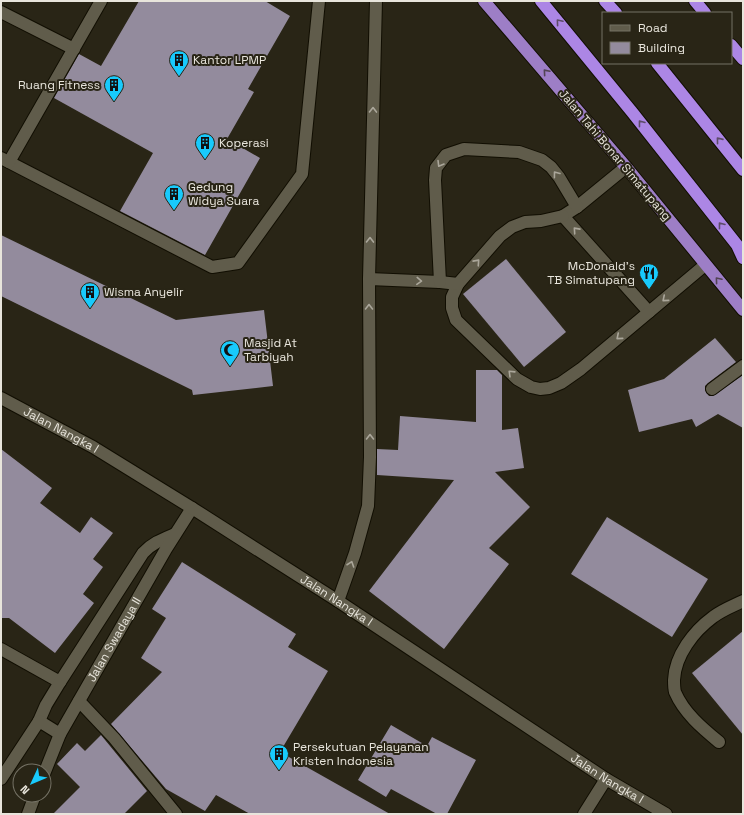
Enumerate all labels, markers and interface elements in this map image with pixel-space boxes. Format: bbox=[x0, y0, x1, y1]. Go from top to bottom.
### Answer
legend bbox=[602, 12, 732, 64]
one-way arrow bbox=[556, 20, 563, 27]
text: Road bbox=[638, 20, 667, 36]
text: Building bbox=[638, 40, 685, 56]
building icon: Kantor LPMP bbox=[168, 49, 190, 77]
place label: Kantor LPMP bbox=[193, 52, 266, 68]
one-way arrow bbox=[543, 70, 550, 77]
building icon: Ruang Fitness bbox=[103, 74, 125, 102]
place label: Ruang Fitness bbox=[18, 77, 100, 93]
street label: Jalan Tahi Bonar Simatupang bbox=[555, 86, 675, 224]
one-way arrow bbox=[369, 107, 377, 113]
one-way arrow bbox=[638, 121, 645, 128]
building icon: Koperasi bbox=[194, 132, 216, 160]
place label: Koperasi bbox=[219, 135, 269, 151]
one-way arrow bbox=[716, 137, 723, 144]
one-way arrow bbox=[437, 160, 444, 167]
one-way arrow bbox=[554, 171, 561, 178]
place label: Gedung Widya Suara bbox=[188, 179, 259, 209]
building icon: Gedung Widya Suara bbox=[163, 183, 185, 211]
one-way arrow bbox=[719, 223, 726, 230]
one-way arrow bbox=[574, 227, 581, 235]
one-way arrow bbox=[366, 237, 374, 243]
place label: McDonald's TB Simatupang bbox=[547, 258, 635, 288]
one-way arrow bbox=[473, 259, 480, 267]
restaurant icon: McDonald's TB Simatupang bbox=[638, 262, 660, 290]
one-way arrow bbox=[416, 277, 422, 286]
one-way arrow bbox=[715, 278, 722, 285]
building icon: Wisma Anyelir bbox=[79, 281, 101, 309]
place label: Wisma Anyelir bbox=[104, 284, 184, 300]
one-way arrow bbox=[662, 295, 669, 302]
one-way arrow bbox=[365, 304, 373, 310]
one-way arrow bbox=[617, 333, 624, 340]
place label: Masjid At Tarbiyah bbox=[244, 335, 297, 365]
mosque icon: Masjid At Tarbiyah bbox=[219, 339, 241, 367]
one-way arrow bbox=[508, 370, 516, 378]
street label: Jalan Nangka I bbox=[21, 403, 102, 457]
one-way arrow bbox=[366, 434, 374, 440]
one-way arrow bbox=[346, 561, 354, 568]
street label: Jalan Nangka I bbox=[297, 571, 376, 630]
street label: Jalan Swadaya II bbox=[83, 594, 145, 685]
place label: Persekutuan Pelayanan Kristen Indonesia bbox=[293, 739, 429, 769]
building icon: Persekutuan Pelayanan Kristen Indonesia bbox=[268, 743, 290, 771]
street label: Jalan Nangka I bbox=[567, 750, 647, 807]
north arrow bbox=[12, 763, 52, 803]
text: N bbox=[17, 782, 32, 797]

